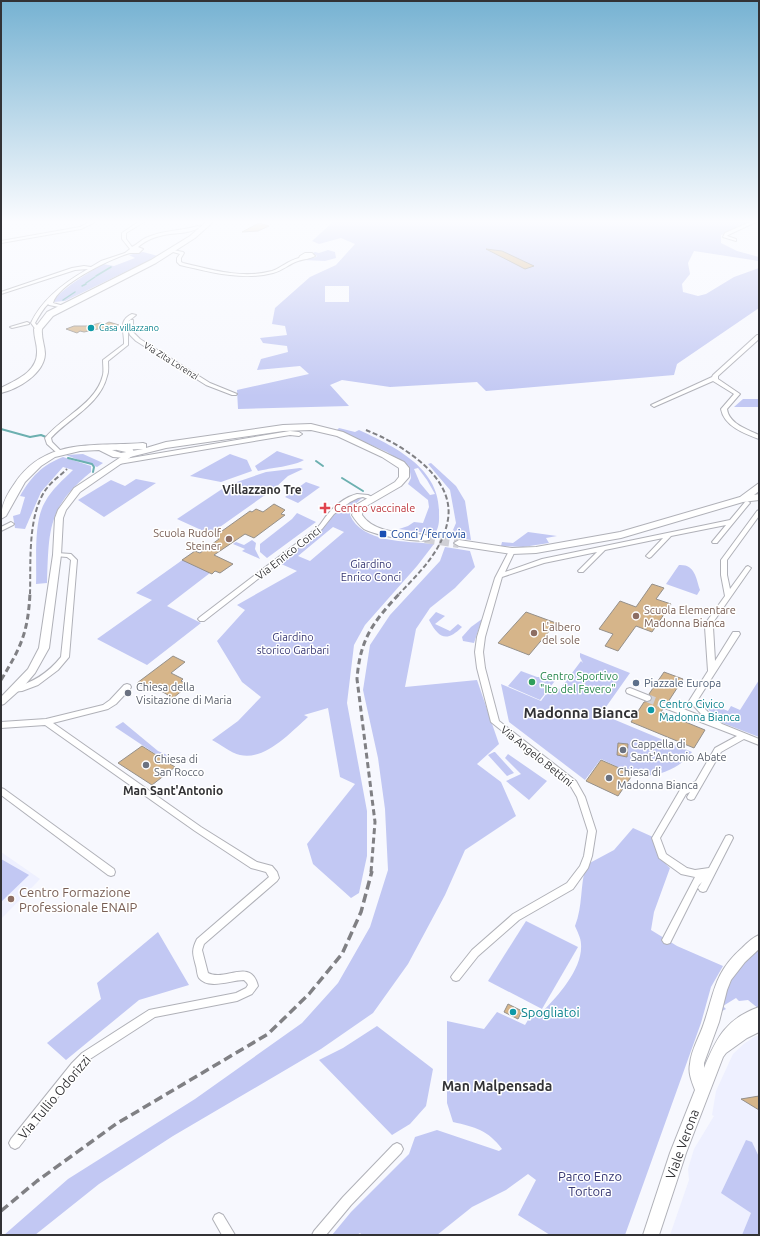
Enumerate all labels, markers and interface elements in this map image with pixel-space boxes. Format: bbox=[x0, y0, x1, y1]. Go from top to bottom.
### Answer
marker: Casa villazzano bbox=[86, 323, 96, 333]
place label: Casa villazzano bbox=[99, 323, 159, 333]
street label: Via Zita Lorenzi bbox=[142, 340, 200, 382]
district label: Villazzano Tre bbox=[222, 483, 302, 496]
marker: Centro vaccinale bbox=[319, 502, 331, 514]
place label: Centro vaccinale bbox=[334, 502, 415, 514]
street label: Via Enrico Conci bbox=[253, 524, 323, 582]
place label: Scuola Rudolf Steiner bbox=[153, 527, 222, 552]
place label: Conci / ferrovia bbox=[391, 528, 466, 540]
marker: Conci / ferrovia bbox=[378, 529, 388, 539]
marker: Scuola Rudolf Steiner bbox=[224, 534, 234, 544]
park label: Giardino Enrico Conci bbox=[341, 558, 401, 583]
place label: Scuola Elementare Madonna Bianca bbox=[644, 604, 736, 629]
marker: Scuola Elementare Madonna Bianca bbox=[631, 611, 641, 621]
place label: L'albero del sole bbox=[542, 621, 581, 646]
marker: L'albero del sole bbox=[529, 628, 539, 638]
park label: Giardino storico Garbari bbox=[257, 631, 329, 656]
place label: Centro Sportivo "Ito del Favero" bbox=[540, 670, 618, 695]
marker: Centro Sportivo "Ito del Favero" bbox=[527, 677, 537, 687]
place label: Piazzale Europa bbox=[644, 677, 721, 689]
marker: Piazzale Europa bbox=[631, 678, 641, 688]
place label: Chiesa della Visitazione di Maria bbox=[136, 681, 232, 706]
marker: Chiesa della Visitazione di Maria bbox=[123, 688, 133, 698]
place label: Centro Civico Madonna Bianca bbox=[659, 698, 740, 723]
district label: Madonna Bianca bbox=[523, 704, 639, 721]
marker: Centro Civico Madonna Bianca bbox=[646, 705, 656, 715]
street label: Via Angelo Bettini bbox=[499, 723, 575, 789]
place label: Cappella di Sant'Antonio Abate bbox=[631, 738, 727, 763]
marker: Cappella di Sant'Antonio Abate bbox=[618, 745, 628, 755]
place label: Chiesa di San Rocco bbox=[154, 753, 204, 778]
marker: Chiesa di San Rocco bbox=[141, 760, 151, 770]
place label: Chiesa di Madonna Bianca bbox=[617, 766, 698, 791]
marker: Chiesa di Madonna Bianca bbox=[604, 773, 614, 783]
district label: Man Sant'Antonio bbox=[123, 784, 223, 797]
place label: Centro Formazione Professionale ENAIP bbox=[19, 885, 137, 914]
marker: Centro Formazione Professionale ENAIP bbox=[6, 894, 16, 904]
place label: Spogliatoi bbox=[521, 1005, 580, 1019]
marker: Spogliatoi bbox=[508, 1007, 518, 1017]
street label: Via Tullio Odorizzi bbox=[15, 1052, 93, 1142]
district label: Man Malpensada bbox=[442, 1078, 552, 1094]
street label: Viale Verona bbox=[663, 1107, 701, 1181]
park label: Parco Enzo Tortora bbox=[558, 1169, 622, 1198]

